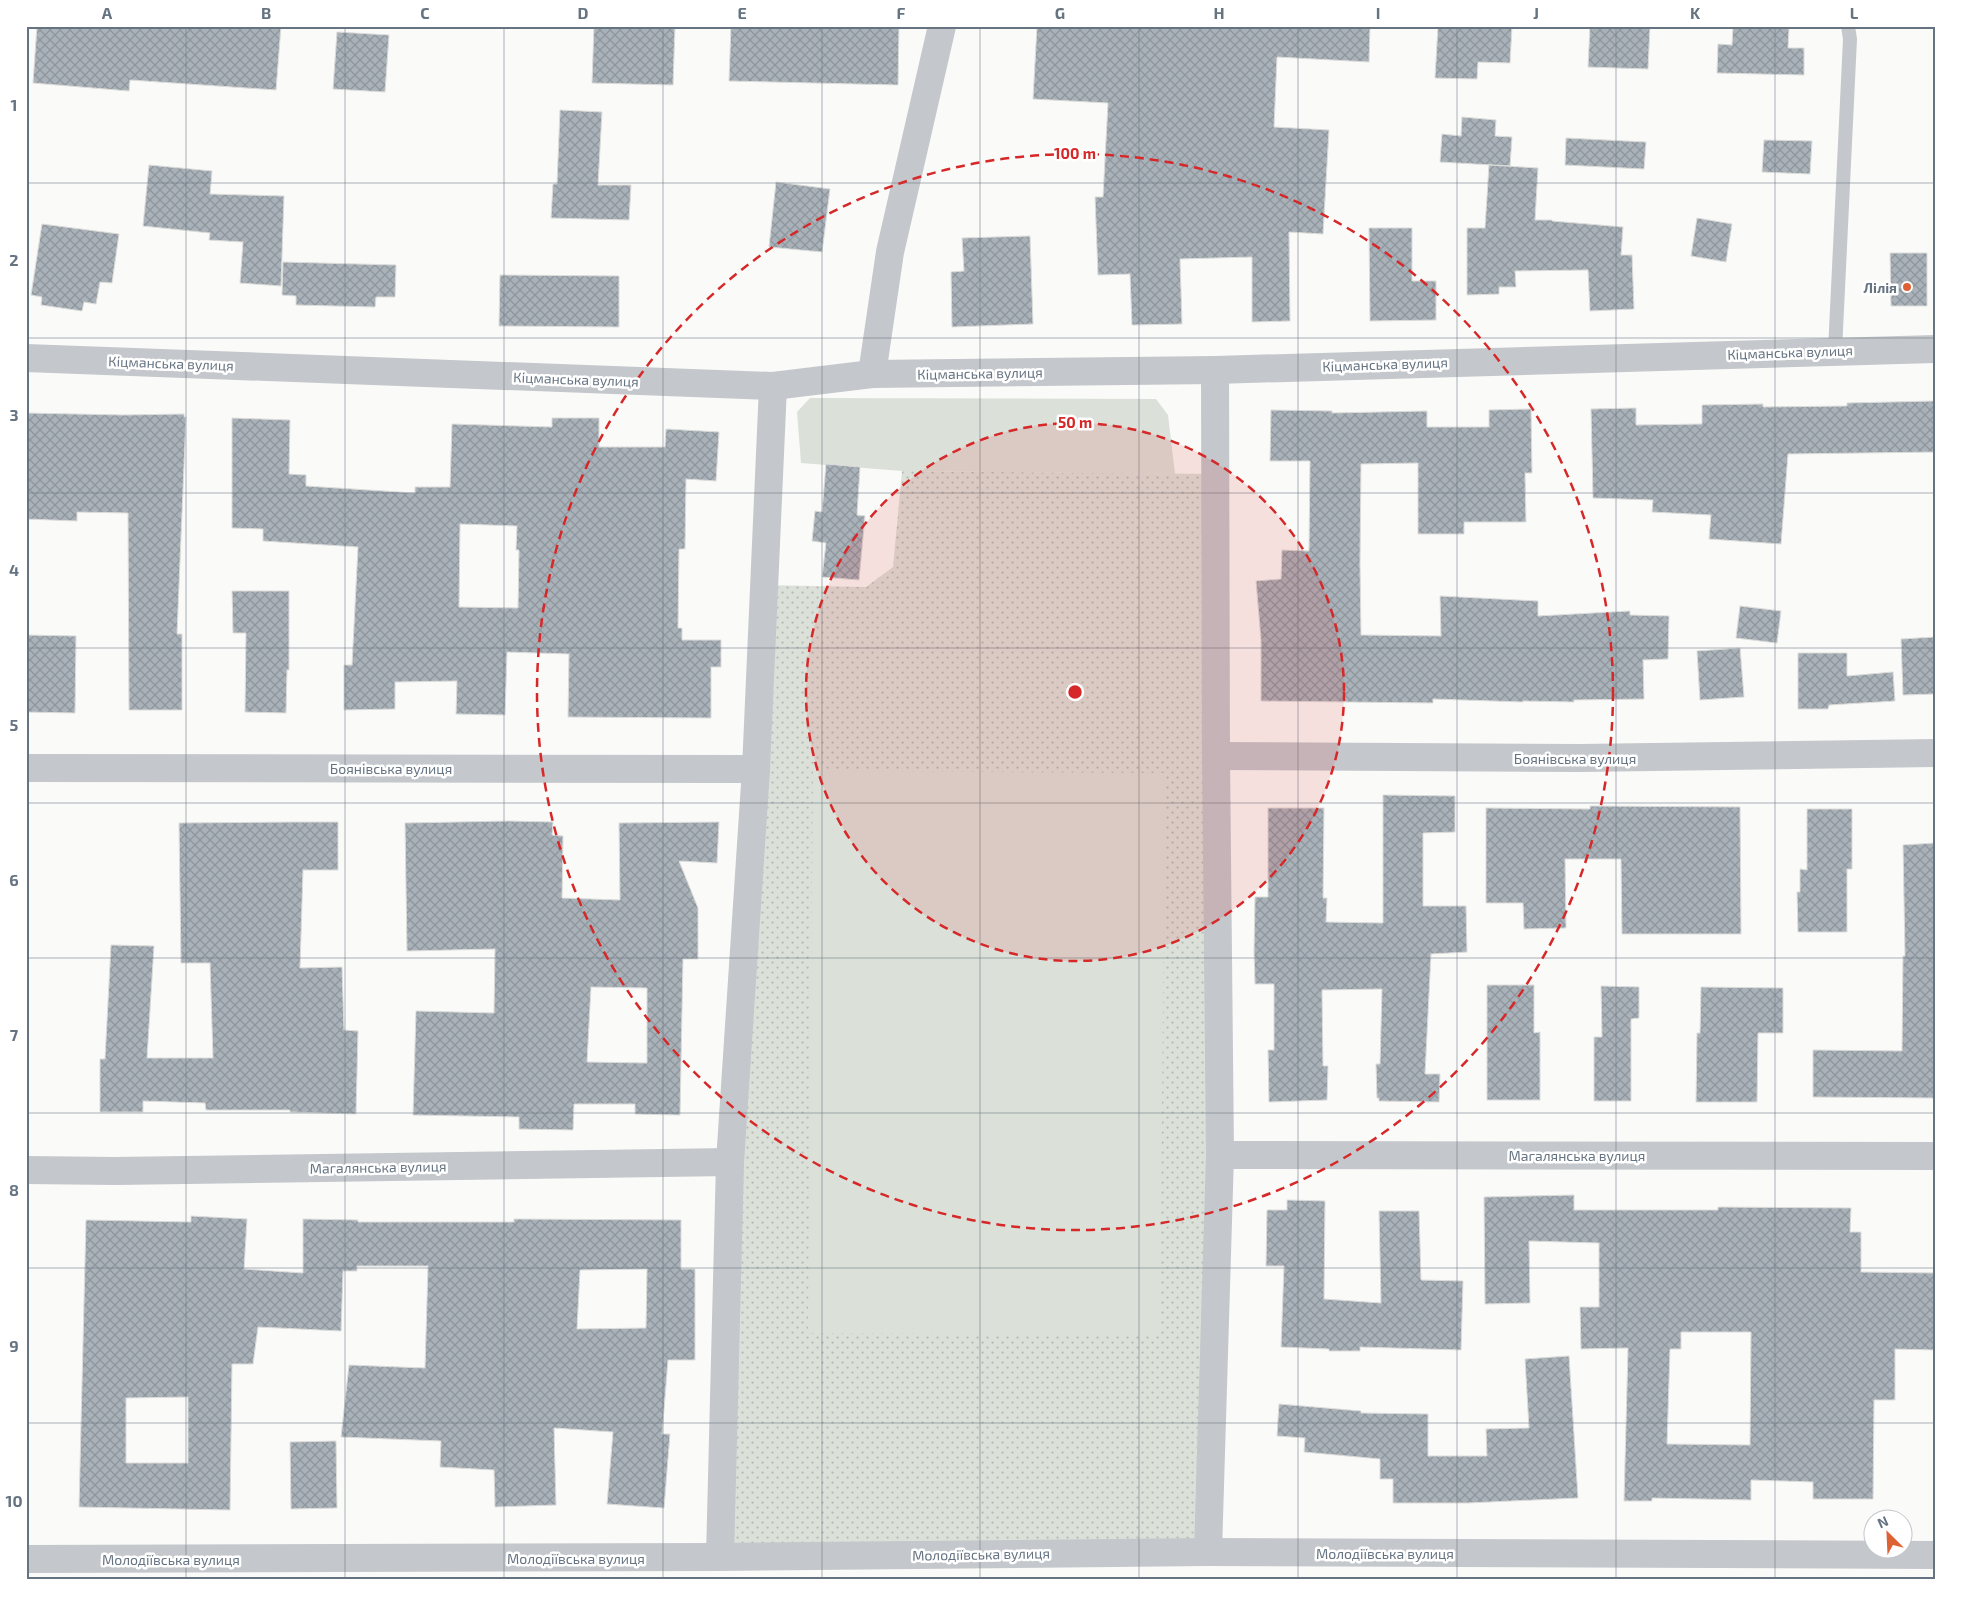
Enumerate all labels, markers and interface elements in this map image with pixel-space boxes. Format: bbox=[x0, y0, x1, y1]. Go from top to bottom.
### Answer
text: A bbox=[102, 3, 113, 22]
text: B bbox=[261, 3, 271, 22]
text: C bbox=[420, 3, 430, 22]
text: D bbox=[578, 3, 589, 22]
text: E bbox=[737, 3, 747, 22]
text: F bbox=[897, 3, 906, 22]
text: G bbox=[1055, 3, 1065, 22]
text: H bbox=[1213, 3, 1225, 22]
text: I bbox=[1376, 3, 1380, 22]
text: J bbox=[1533, 3, 1539, 22]
text: K bbox=[1690, 3, 1701, 22]
text: L bbox=[1850, 3, 1859, 22]
text: 1 bbox=[11, 95, 17, 114]
text: 100 m bbox=[1054, 144, 1096, 162]
text: 2 bbox=[9, 250, 19, 269]
place label: Лілія bbox=[1863, 279, 1897, 296]
marker: Лілія bbox=[1901, 281, 1913, 293]
street label: Кіцманська вулиця bbox=[1727, 341, 1853, 363]
street label: Кіцманська вулиця bbox=[108, 352, 234, 374]
street label: Кіцманська вулиця bbox=[1322, 353, 1448, 375]
street label: Кіцманська вулиця bbox=[917, 363, 1043, 383]
street label: Кіцманська вулиця bbox=[513, 368, 639, 390]
text: 3 bbox=[9, 405, 19, 424]
text: 50 m bbox=[1058, 413, 1092, 431]
text: 4 bbox=[9, 560, 19, 579]
centre of rings bbox=[1066, 683, 1084, 701]
text: 5 bbox=[10, 715, 19, 734]
street label: Боянівська вулиця bbox=[1514, 750, 1636, 767]
street label: Боянівська вулиця bbox=[330, 760, 452, 777]
text: 6 bbox=[9, 870, 19, 889]
text: 7 bbox=[10, 1025, 19, 1044]
street label: Магалянська вулиця bbox=[1509, 1147, 1645, 1164]
street label: Магалянська вулиця bbox=[309, 1157, 447, 1177]
text: 8 bbox=[9, 1180, 19, 1199]
text: 9 bbox=[9, 1336, 19, 1355]
text: 10 bbox=[5, 1491, 23, 1510]
north arrow bbox=[1864, 1508, 1914, 1558]
text: N bbox=[1874, 1512, 1891, 1531]
street label: Молодіївська вулиця bbox=[912, 1544, 1050, 1564]
street label: Молодіївська вулиця bbox=[1316, 1545, 1454, 1562]
street label: Молодіївська вулиця bbox=[507, 1550, 645, 1567]
street label: Молодіївська вулиця bbox=[102, 1551, 240, 1568]

